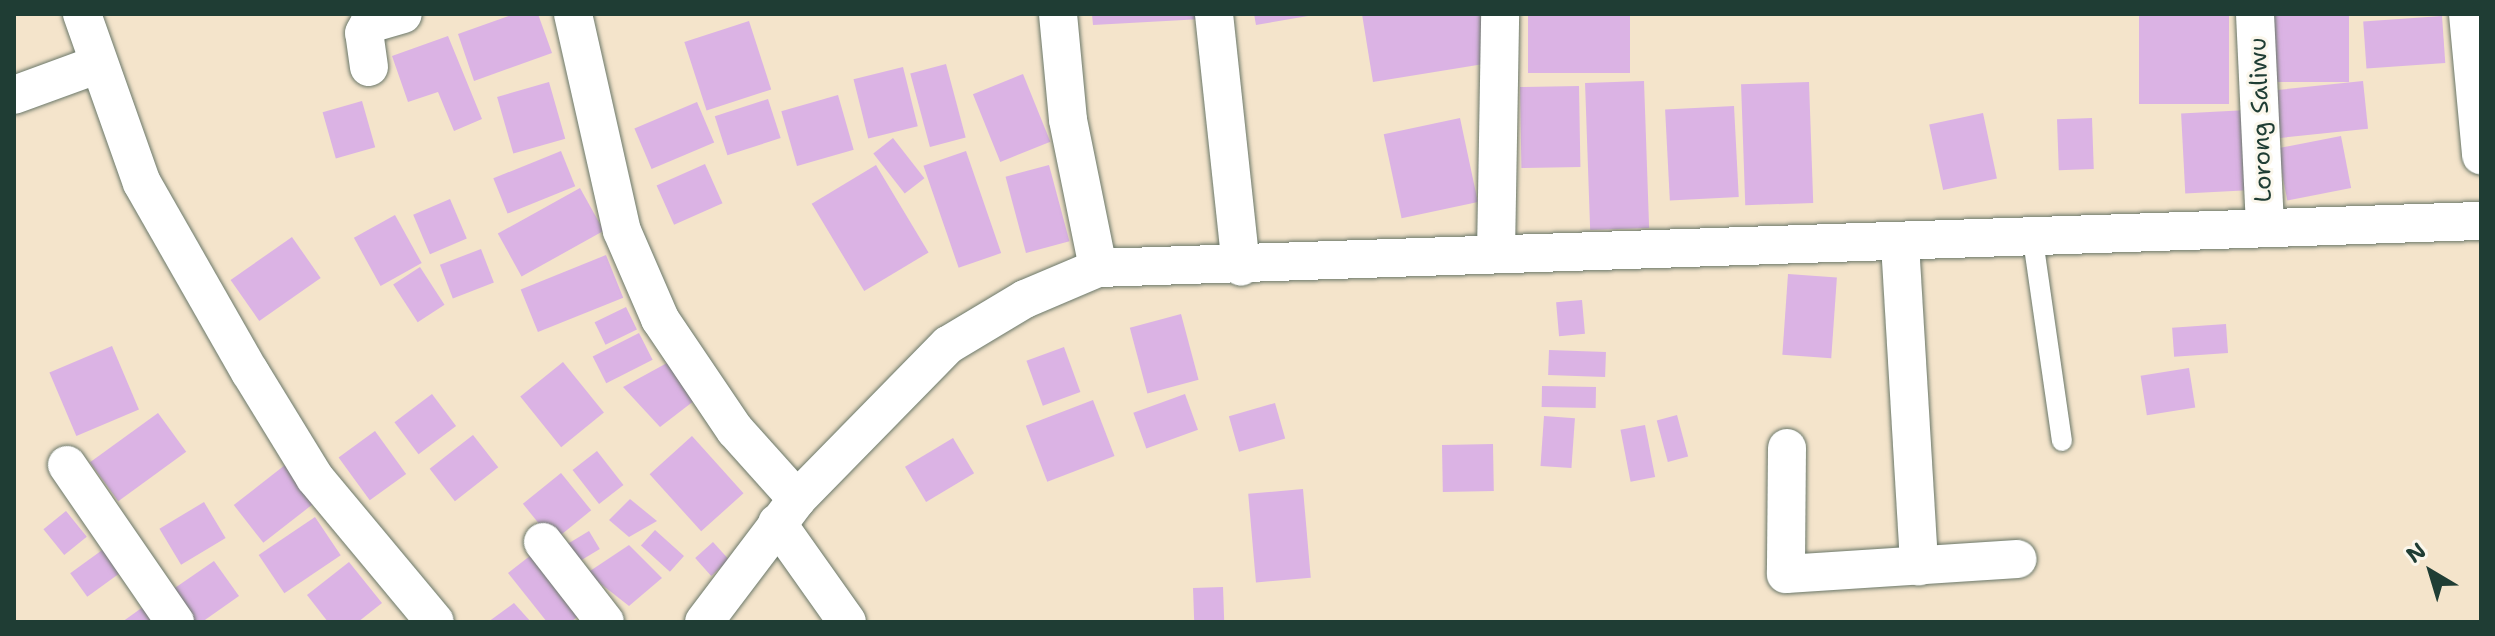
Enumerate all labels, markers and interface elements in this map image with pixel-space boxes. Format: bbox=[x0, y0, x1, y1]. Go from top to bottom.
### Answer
street label: Lorong Saliwu bbox=[2244, 37, 2278, 203]
north arrow bbox=[2391, 532, 2471, 612]
text: N bbox=[2400, 536, 2432, 569]

